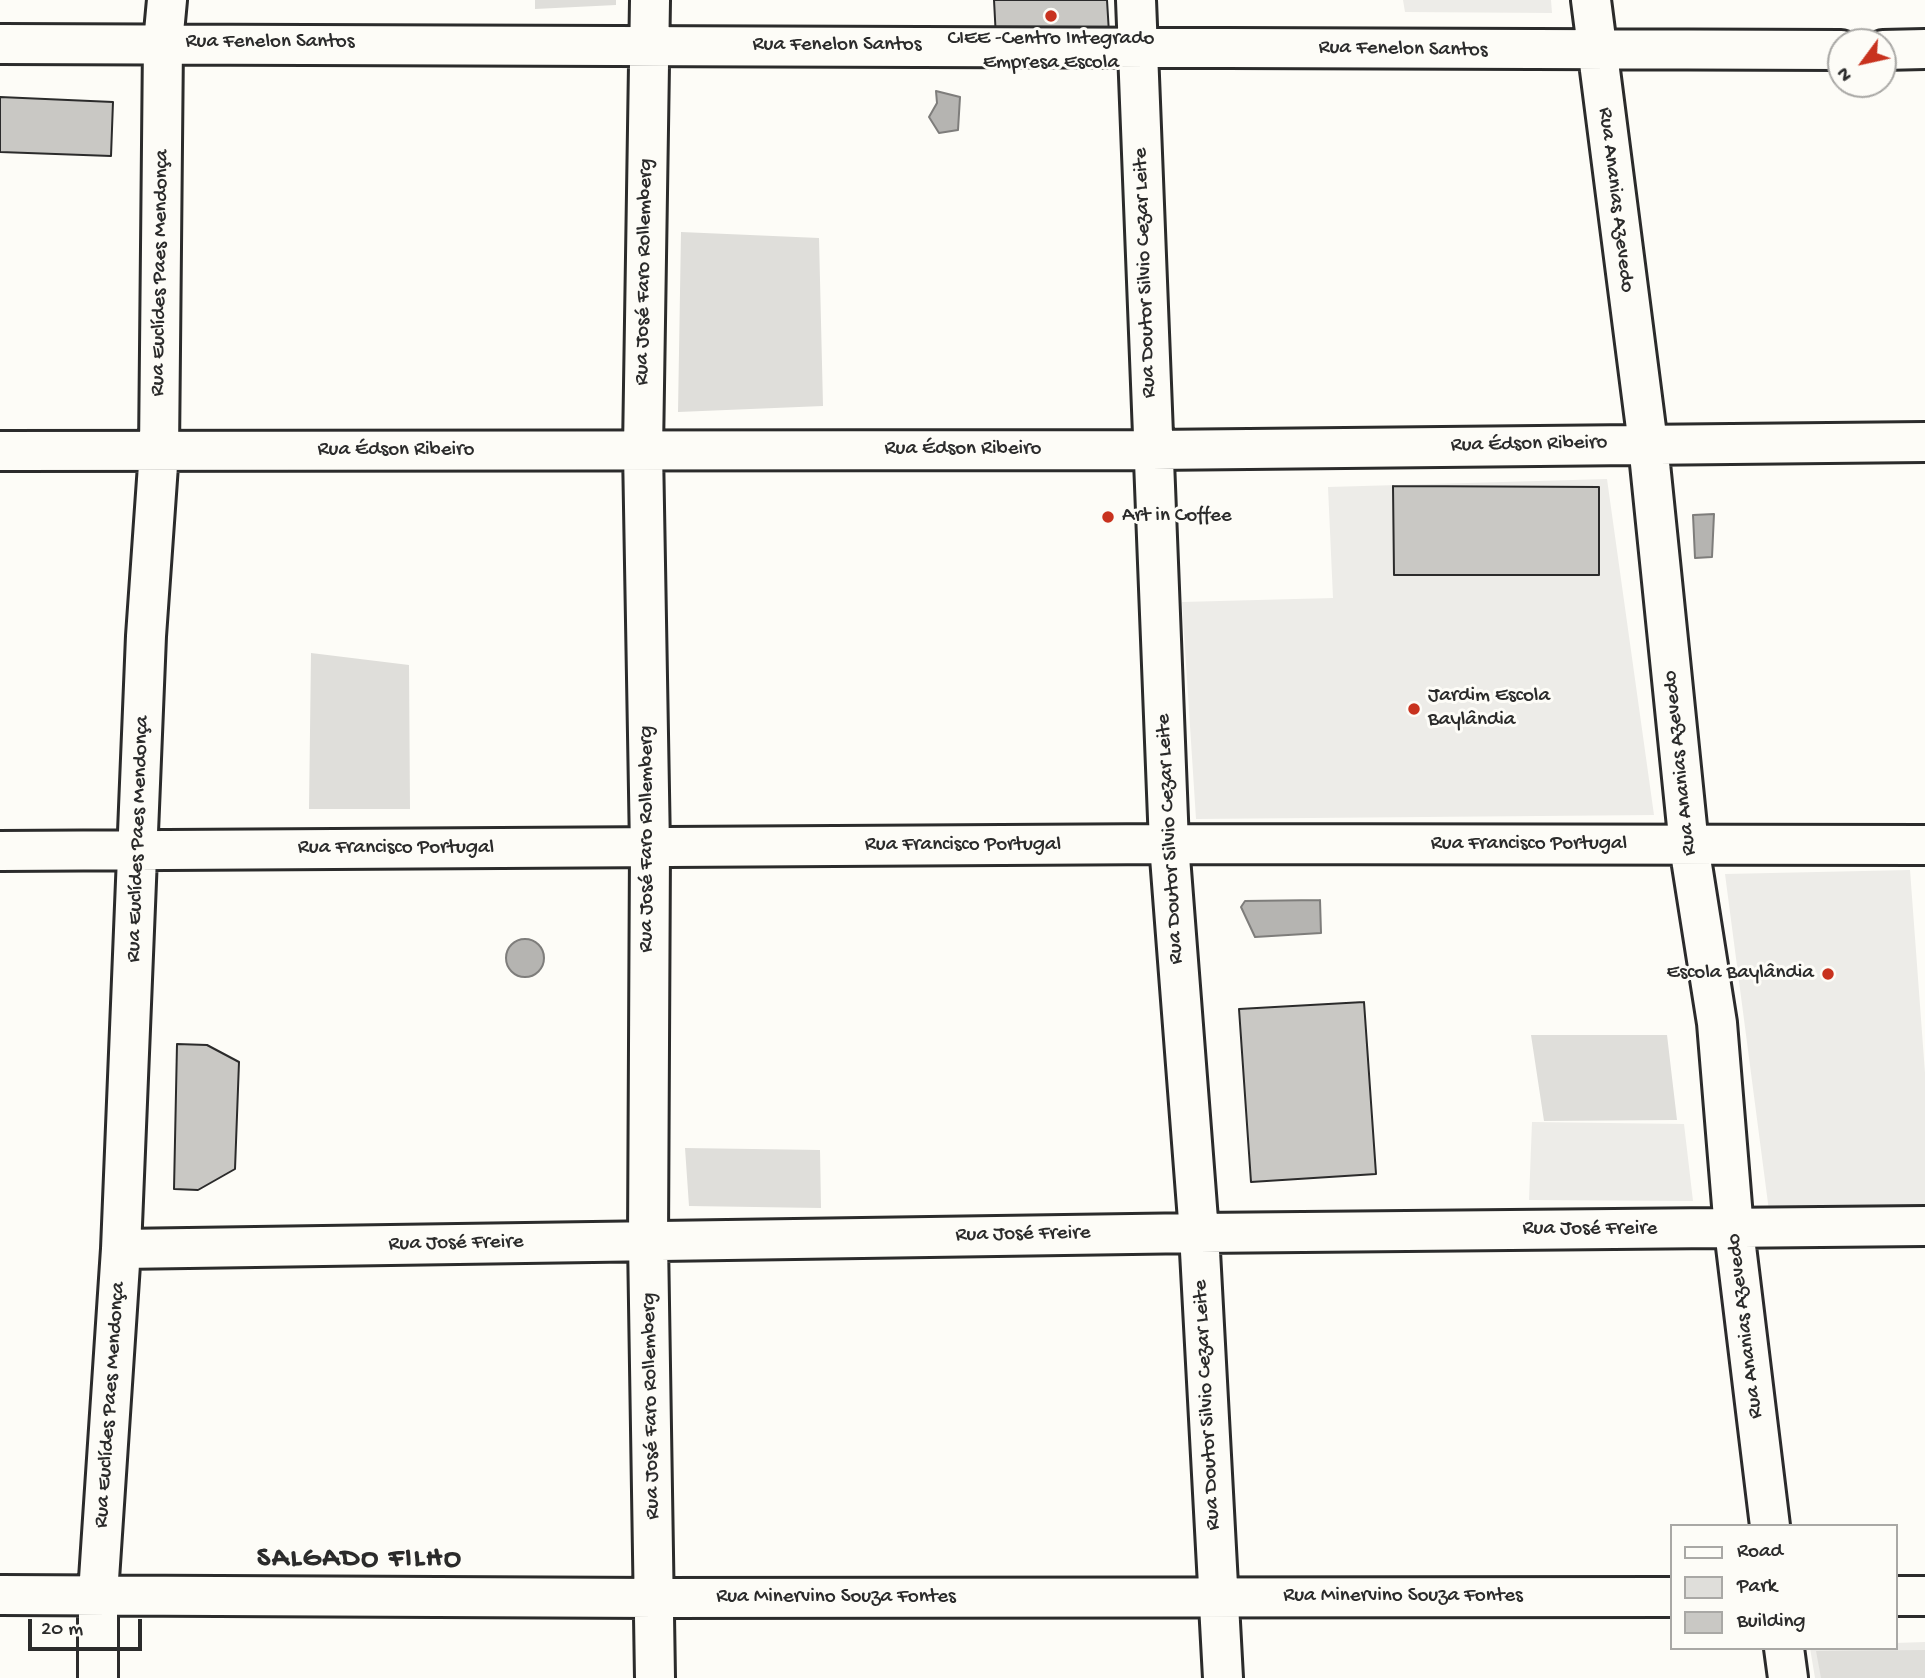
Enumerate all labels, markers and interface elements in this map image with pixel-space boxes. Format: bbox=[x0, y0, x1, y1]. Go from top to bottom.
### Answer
marker: CIEE -Centro Integrado Empresa Escola bbox=[1043, 8, 1059, 24]
place label: CIEE -Centro Integrado Empresa Escola bbox=[948, 27, 1154, 77]
north arrow bbox=[1827, 28, 1897, 98]
street label: Rua Fenelon Santos bbox=[186, 30, 354, 56]
street label: Rua Fenelon Santos bbox=[753, 33, 921, 59]
street label: Rua Fenelon Santos bbox=[1318, 36, 1488, 64]
text: N bbox=[1833, 62, 1859, 85]
street label: Rua Ananias Azevedo bbox=[1591, 106, 1639, 294]
street label: Rua Doutor Silvio Cezar Leite bbox=[1129, 147, 1163, 399]
street label: Rua Euclídes Paes Mendonça bbox=[146, 149, 176, 397]
street label: Rua José Faro Rollemberg bbox=[630, 158, 660, 386]
street label: Rua Édson Ribeiro bbox=[1450, 431, 1608, 459]
street label: Rua Édson Ribeiro bbox=[885, 437, 1041, 463]
street label: Rua Édson Ribeiro bbox=[318, 438, 474, 464]
place label: Art in Coffee bbox=[1122, 504, 1232, 530]
marker: Art in Coffee bbox=[1100, 509, 1116, 525]
street label: Rua Ananias Azevedo bbox=[1659, 669, 1703, 857]
place label: Jardim Escola Baylândia bbox=[1428, 684, 1550, 734]
marker: Jardim Escola Baylândia bbox=[1406, 701, 1422, 717]
street label: Rua Doutor Silvio Cezar Leite bbox=[1152, 713, 1190, 965]
street label: Rua Euclídes Paes Mendonça bbox=[122, 715, 156, 963]
street label: Rua José Faro Rollemberg bbox=[635, 726, 661, 952]
street label: Rua Francisco Portugal bbox=[1431, 832, 1627, 858]
street label: Rua Francisco Portugal bbox=[865, 833, 1061, 859]
street label: Rua Francisco Portugal bbox=[298, 836, 494, 862]
place label: Escola Baylândia bbox=[1666, 961, 1814, 987]
marker: Escola Baylândia bbox=[1820, 966, 1836, 982]
street label: Rua José Freire bbox=[1523, 1217, 1657, 1243]
street label: Rua José Freire bbox=[955, 1221, 1091, 1249]
street label: Rua José Freire bbox=[388, 1230, 524, 1258]
street label: Rua Ananias Azevedo bbox=[1722, 1232, 1770, 1420]
street label: Rua Doutor Silvio Cezar Leite bbox=[1189, 1279, 1227, 1531]
street label: Rua Euclídes Paes Mendonça bbox=[90, 1281, 132, 1529]
street label: Rua José Faro Rollemberg bbox=[637, 1292, 667, 1520]
legend bbox=[1670, 1524, 1897, 1650]
text: Road bbox=[1737, 1540, 1783, 1565]
district label: SALGADO FILHO bbox=[259, 1544, 461, 1578]
text: Park bbox=[1737, 1575, 1777, 1600]
street label: Rua Minervino Souza Fontes bbox=[1283, 1584, 1523, 1610]
street label: Rua Minervino Souza Fontes bbox=[716, 1585, 956, 1611]
scale bar bbox=[32, 1604, 145, 1648]
text: Building bbox=[1737, 1610, 1806, 1635]
text: 20 m bbox=[41, 1618, 83, 1643]

